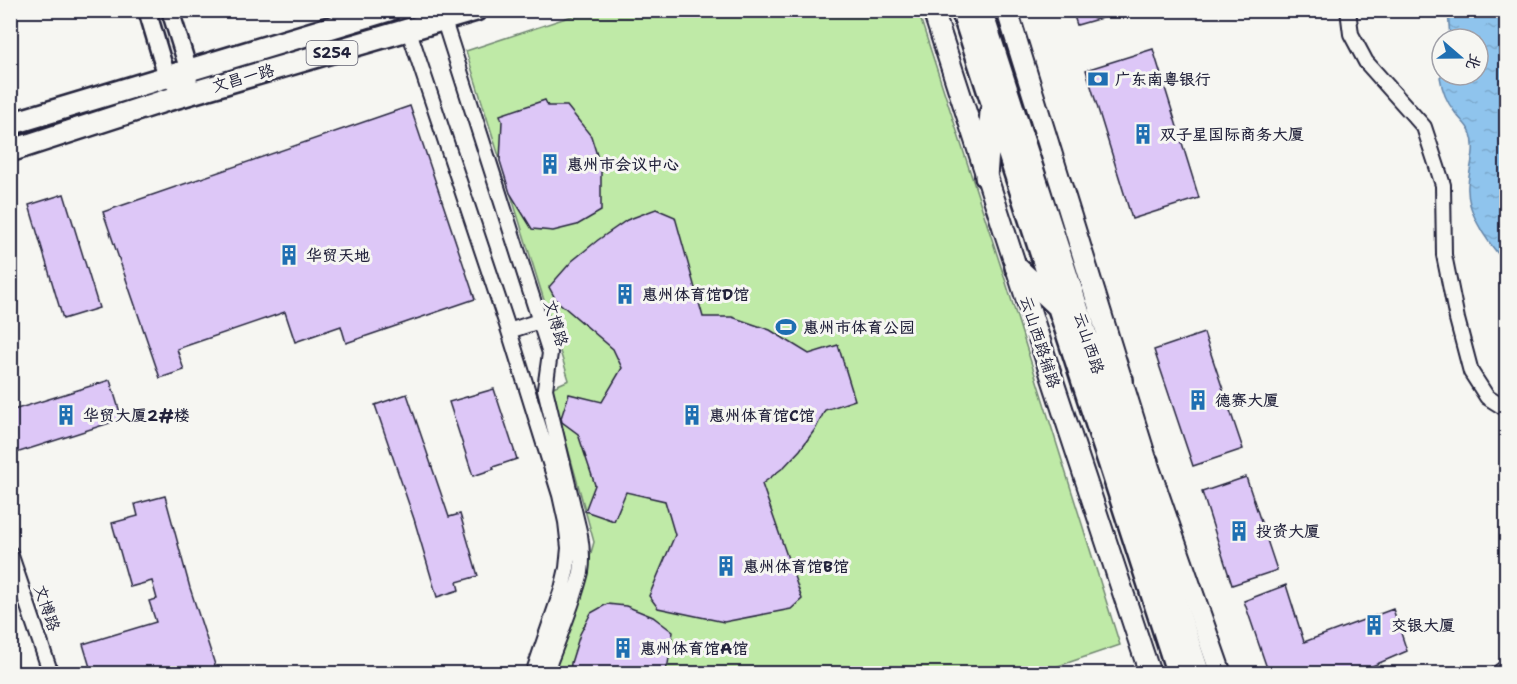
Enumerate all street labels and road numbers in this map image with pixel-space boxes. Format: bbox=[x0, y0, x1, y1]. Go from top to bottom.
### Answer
road number: S254 bbox=[306, 41, 358, 65]
street label: 文昌一路 bbox=[209, 59, 277, 97]
street label: 云山西路辅路 bbox=[1015, 293, 1065, 391]
street label: 文博路 bbox=[539, 297, 573, 349]
street label: 云山西路 bbox=[1069, 309, 1109, 377]
street label: 文博路 bbox=[29, 582, 65, 634]

